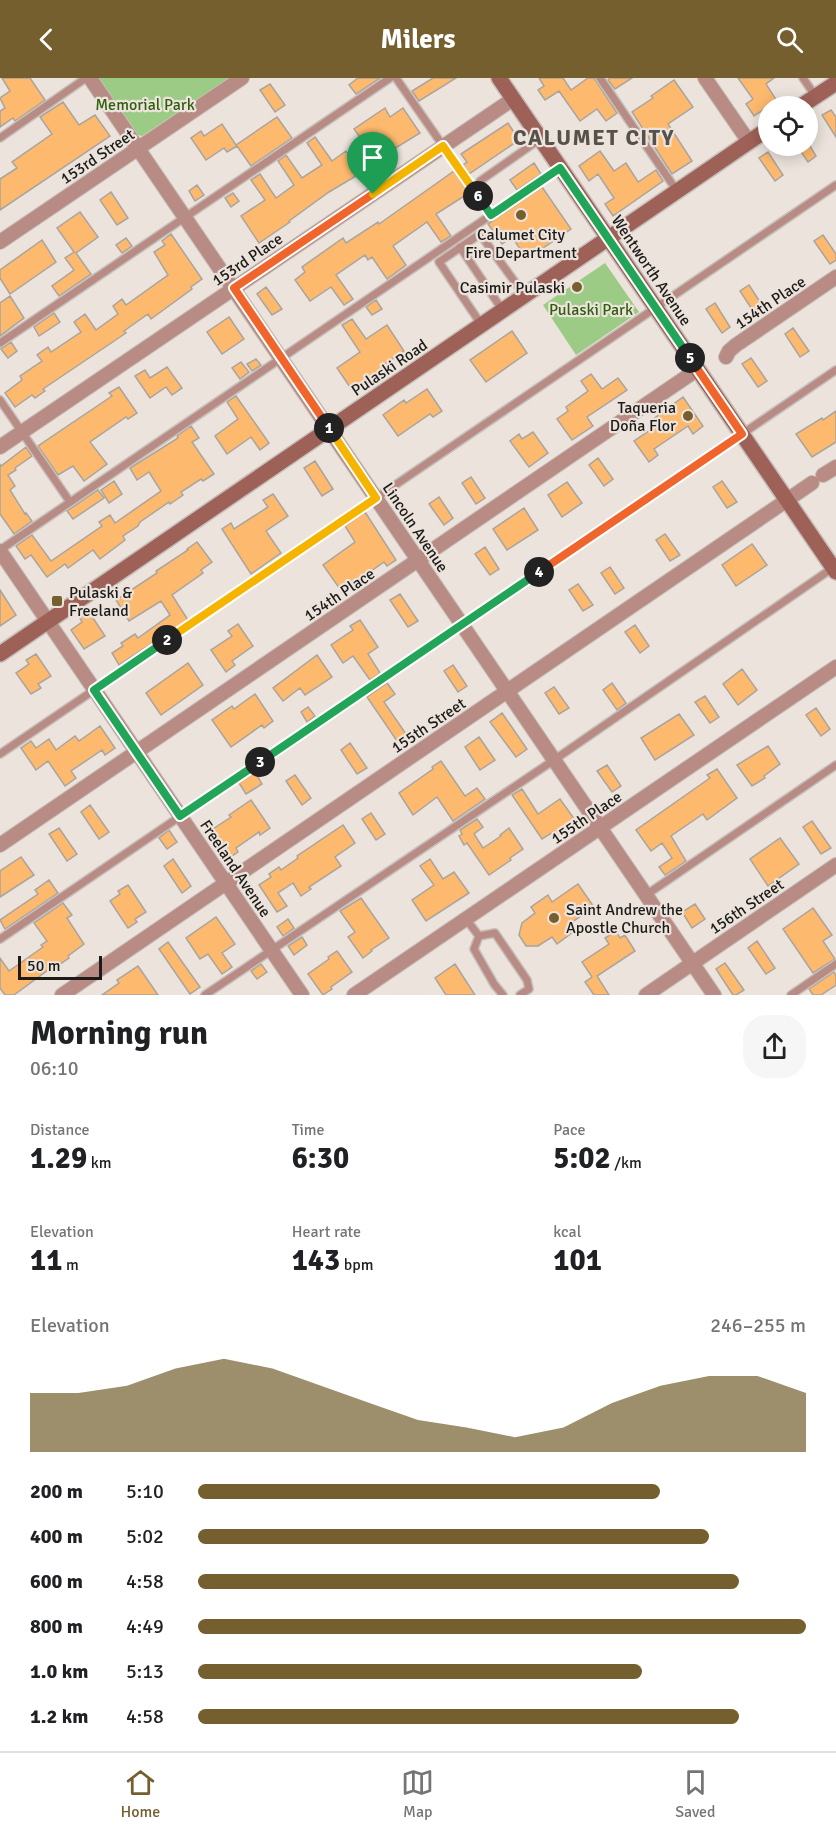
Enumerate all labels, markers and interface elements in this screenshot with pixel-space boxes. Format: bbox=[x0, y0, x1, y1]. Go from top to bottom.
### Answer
icon: back bbox=[30, 23, 63, 56]
text: Milers bbox=[381, 23, 455, 56]
icon: search bbox=[773, 23, 806, 56]
park label: Memorial Park bbox=[95, 95, 195, 115]
map controls bbox=[758, 96, 818, 156]
button: locate bbox=[758, 96, 818, 156]
street label: 153rd Street bbox=[57, 124, 139, 189]
district label: CALUMET CITY bbox=[513, 124, 675, 151]
pin bbox=[347, 132, 398, 194]
icon: arrive bbox=[356, 141, 389, 174]
pin: 6 bbox=[463, 181, 493, 211]
text: 6 bbox=[474, 186, 482, 206]
marker: Calumet City Fire Department bbox=[514, 208, 528, 222]
street label: Wentworth Avenue bbox=[607, 211, 696, 330]
place label: Calumet City Fire Department bbox=[465, 225, 577, 263]
street label: 153rd Place bbox=[208, 229, 287, 291]
street label: 154th Place bbox=[731, 272, 810, 334]
place label: Casimir Pulaski bbox=[460, 278, 565, 298]
marker: Casimir Pulaski bbox=[570, 280, 584, 294]
park label: Pulaski Park bbox=[549, 300, 633, 320]
street label: Pulaski Road bbox=[348, 335, 431, 401]
pin: 5 bbox=[675, 343, 705, 373]
text: 5 bbox=[686, 348, 694, 368]
place label: Taqueria Doña Flor bbox=[610, 398, 676, 436]
marker: Taqueria Doña Flor bbox=[681, 409, 695, 423]
pin: 1 bbox=[314, 413, 344, 443]
text: 1 bbox=[325, 418, 333, 438]
street label: Lincoln Avenue bbox=[378, 479, 453, 576]
pin: 4 bbox=[524, 557, 554, 587]
text: 4 bbox=[535, 562, 543, 582]
street label: 154th Place bbox=[300, 564, 379, 626]
place label: Pulaski & Freeland bbox=[69, 583, 132, 621]
marker: Pulaski & Freeland bbox=[50, 594, 64, 608]
pin: 2 bbox=[152, 625, 182, 655]
text: 2 bbox=[163, 630, 171, 650]
street label: 155th Street bbox=[388, 693, 470, 758]
pin: 3 bbox=[245, 747, 275, 777]
text: 3 bbox=[256, 752, 264, 772]
street label: 155th Place bbox=[547, 787, 626, 849]
street label: Freeland Avenue bbox=[195, 816, 275, 921]
street label: 156th Street bbox=[706, 874, 788, 939]
place label: Saint Andrew the Apostle Church bbox=[566, 900, 683, 938]
marker: Saint Andrew the Apostle Church bbox=[547, 911, 561, 925]
scale bar bbox=[18, 953, 102, 980]
text: 50 m bbox=[27, 956, 61, 976]
text: Morning run bbox=[30, 1013, 208, 1054]
button: share bbox=[743, 1015, 806, 1078]
text: 06:10 bbox=[30, 1056, 79, 1081]
text: Distance bbox=[30, 1120, 90, 1140]
text: Time bbox=[292, 1120, 325, 1140]
text: Pace bbox=[553, 1120, 586, 1140]
text: 1.29 bbox=[30, 1140, 87, 1177]
text: 6:30 bbox=[292, 1140, 349, 1177]
text: 5:02 bbox=[553, 1140, 611, 1177]
text: km bbox=[87, 1153, 112, 1173]
text: /km bbox=[611, 1153, 642, 1173]
text: Elevation bbox=[30, 1222, 94, 1242]
text: Heart rate bbox=[292, 1222, 361, 1242]
text: kcal bbox=[553, 1222, 581, 1242]
text: 11 bbox=[30, 1242, 62, 1279]
text: 143 bbox=[292, 1242, 340, 1279]
text: 101 bbox=[553, 1242, 602, 1279]
text: m bbox=[62, 1255, 79, 1275]
text: bpm bbox=[340, 1255, 373, 1275]
text: Elevation bbox=[30, 1313, 110, 1338]
text: 246–255 m bbox=[710, 1313, 806, 1338]
text: 200 m bbox=[30, 1479, 83, 1504]
text: 5:10 bbox=[126, 1479, 164, 1504]
text: 400 m bbox=[30, 1524, 83, 1549]
text: 5:02 bbox=[126, 1524, 164, 1549]
text: 600 m bbox=[30, 1569, 83, 1594]
text: 4:58 bbox=[126, 1569, 164, 1594]
text: 800 m bbox=[30, 1614, 83, 1639]
text: 4:49 bbox=[126, 1614, 164, 1639]
text: 1.0 km bbox=[30, 1659, 88, 1684]
text: 5:13 bbox=[126, 1659, 164, 1684]
text: 1.2 km bbox=[30, 1704, 88, 1729]
text: 4:58 bbox=[126, 1704, 164, 1729]
tab: Home bbox=[120, 1766, 160, 1822]
tab: Map bbox=[401, 1766, 434, 1822]
tab: Saved bbox=[675, 1766, 716, 1822]

